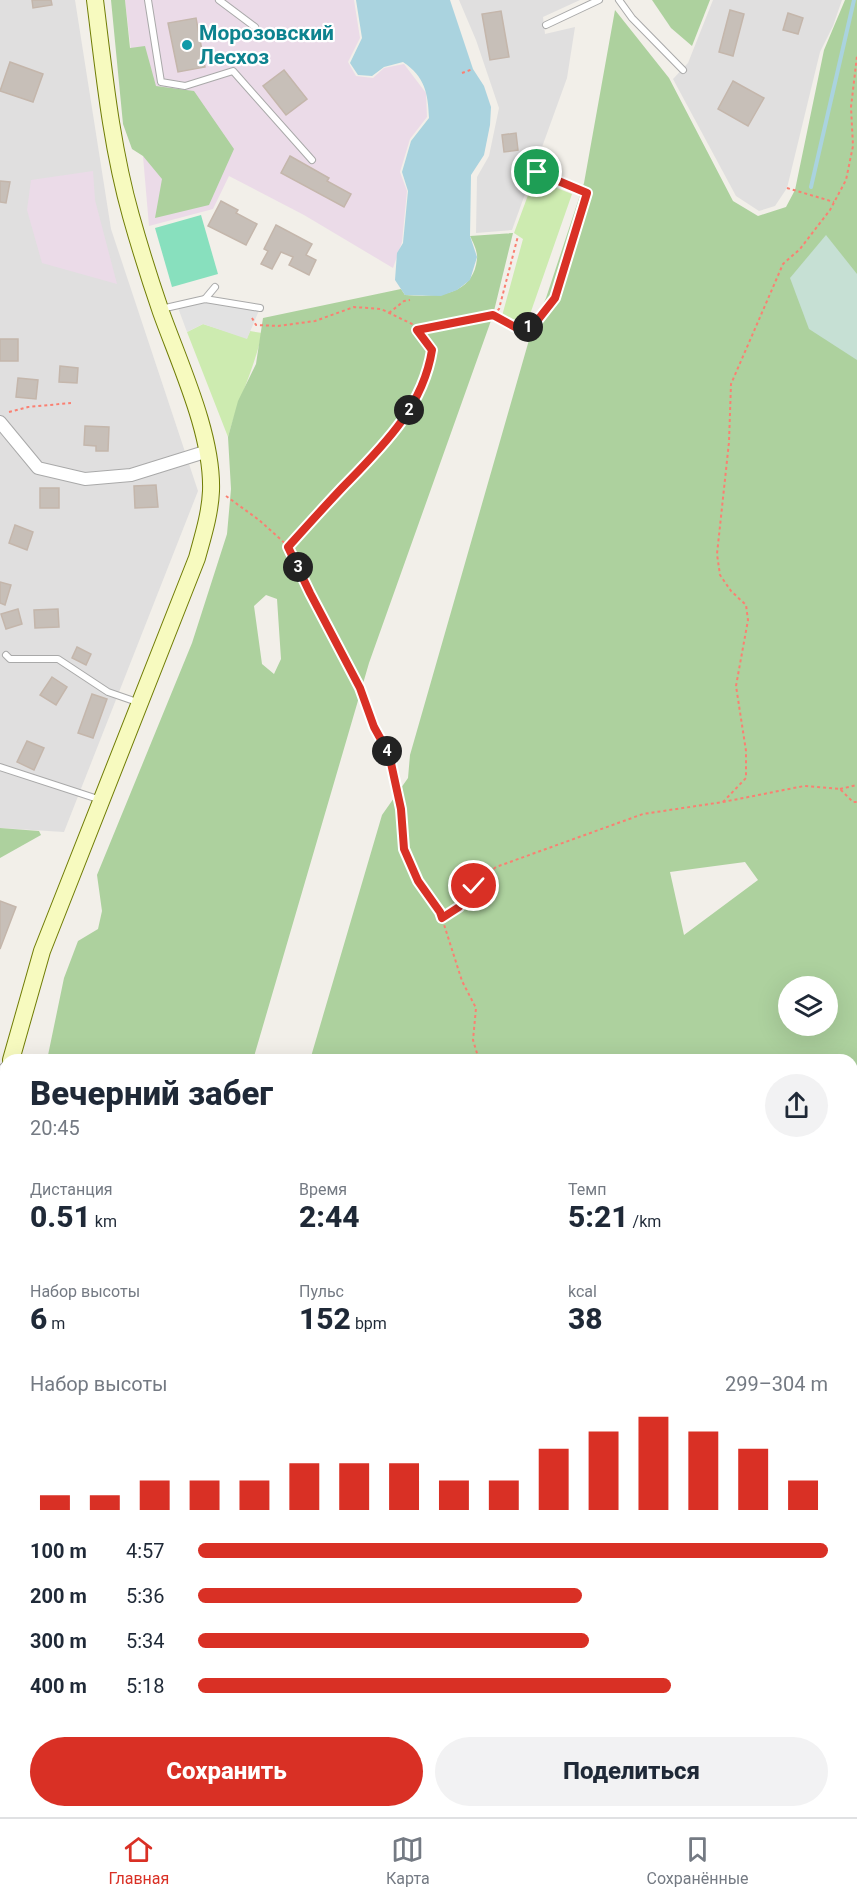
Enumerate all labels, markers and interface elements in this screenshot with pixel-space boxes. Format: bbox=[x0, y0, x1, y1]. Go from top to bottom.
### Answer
place label: Морозовский Лесхоз bbox=[199, 21, 334, 69]
marker: Морозовский Лесхоз bbox=[180, 38, 194, 52]
pin bbox=[511, 146, 562, 197]
icon: arrive bbox=[520, 155, 553, 188]
pin: 1 bbox=[513, 312, 543, 342]
text: 1 bbox=[523, 317, 533, 336]
pin: 2 bbox=[394, 395, 424, 425]
text: 2 bbox=[404, 400, 414, 419]
pin: 3 bbox=[283, 552, 313, 582]
text: 3 bbox=[293, 557, 303, 576]
pin: 4 bbox=[372, 736, 402, 766]
text: 4 bbox=[382, 741, 392, 760]
pin bbox=[448, 860, 499, 911]
icon: check bbox=[457, 869, 490, 902]
map controls bbox=[778, 976, 838, 1036]
button: layers bbox=[778, 976, 838, 1036]
text: Вечерний забег bbox=[30, 1074, 273, 1113]
button: share bbox=[765, 1074, 828, 1137]
text: 20:45 bbox=[30, 1116, 80, 1140]
text: Дистанция bbox=[30, 1180, 113, 1199]
text: Время bbox=[299, 1180, 347, 1199]
text: Темп bbox=[568, 1180, 606, 1199]
text: 0.51 bbox=[30, 1199, 91, 1234]
text: 2:44 bbox=[299, 1199, 360, 1234]
text: 5:21 bbox=[568, 1199, 629, 1234]
text: km bbox=[91, 1212, 117, 1231]
text: /km bbox=[629, 1212, 661, 1231]
text: Набор высоты bbox=[30, 1282, 140, 1301]
text: Пульс bbox=[299, 1282, 344, 1301]
text: kcal bbox=[568, 1282, 597, 1301]
text: 6 bbox=[30, 1301, 47, 1336]
text: 152 bbox=[299, 1301, 351, 1336]
text: 38 bbox=[568, 1301, 603, 1336]
text: m bbox=[47, 1314, 65, 1333]
text: bpm bbox=[351, 1314, 387, 1333]
text: Набор высоты bbox=[30, 1372, 168, 1396]
text: 299–304 m bbox=[725, 1372, 828, 1396]
text: 100 m bbox=[30, 1539, 87, 1563]
text: 4:57 bbox=[126, 1539, 165, 1563]
text: 200 m bbox=[30, 1584, 87, 1608]
text: 5:36 bbox=[126, 1584, 165, 1608]
text: 300 m bbox=[30, 1629, 87, 1653]
text: 5:34 bbox=[126, 1629, 165, 1653]
text: 400 m bbox=[30, 1674, 87, 1698]
text: 5:18 bbox=[126, 1674, 165, 1698]
button: Сохранить bbox=[30, 1737, 423, 1806]
button: Поделиться bbox=[435, 1737, 828, 1806]
tab: Главная bbox=[108, 1833, 169, 1888]
tab: Карта bbox=[386, 1833, 430, 1888]
tab: Сохранённые bbox=[646, 1833, 749, 1888]

